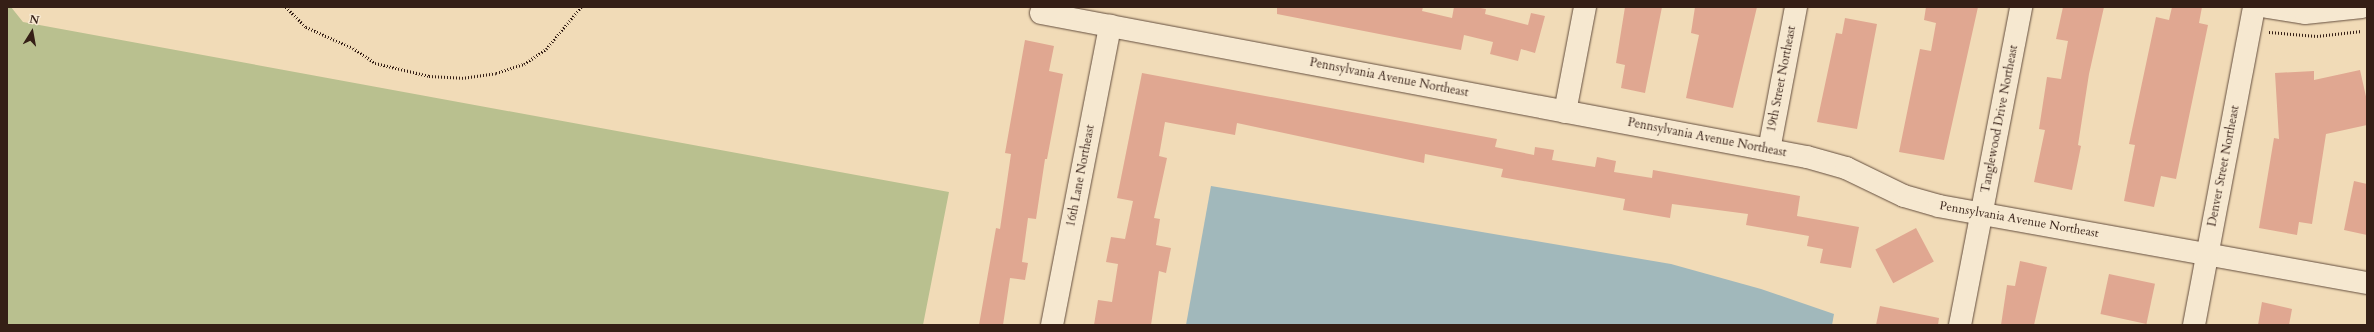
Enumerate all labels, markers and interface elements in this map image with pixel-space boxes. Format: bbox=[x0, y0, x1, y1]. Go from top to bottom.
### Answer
text: N bbox=[28, 11, 40, 28]
north arrow bbox=[12, 12, 52, 52]
street label: 19th Street Northeast bbox=[1765, 25, 1799, 133]
street label: Tanglewood Drive Northeast bbox=[1979, 44, 2021, 194]
street label: Pennsylvania Avenue Northeast bbox=[1308, 56, 1470, 100]
street label: Denver Street Northeast bbox=[2205, 104, 2243, 228]
street label: Pennsylvania Avenue Northeast bbox=[1626, 116, 1788, 160]
street label: 16th Lane Northeast bbox=[1064, 124, 1098, 228]
street label: Pennsylvania Avenue Northeast bbox=[1938, 199, 2100, 241]

